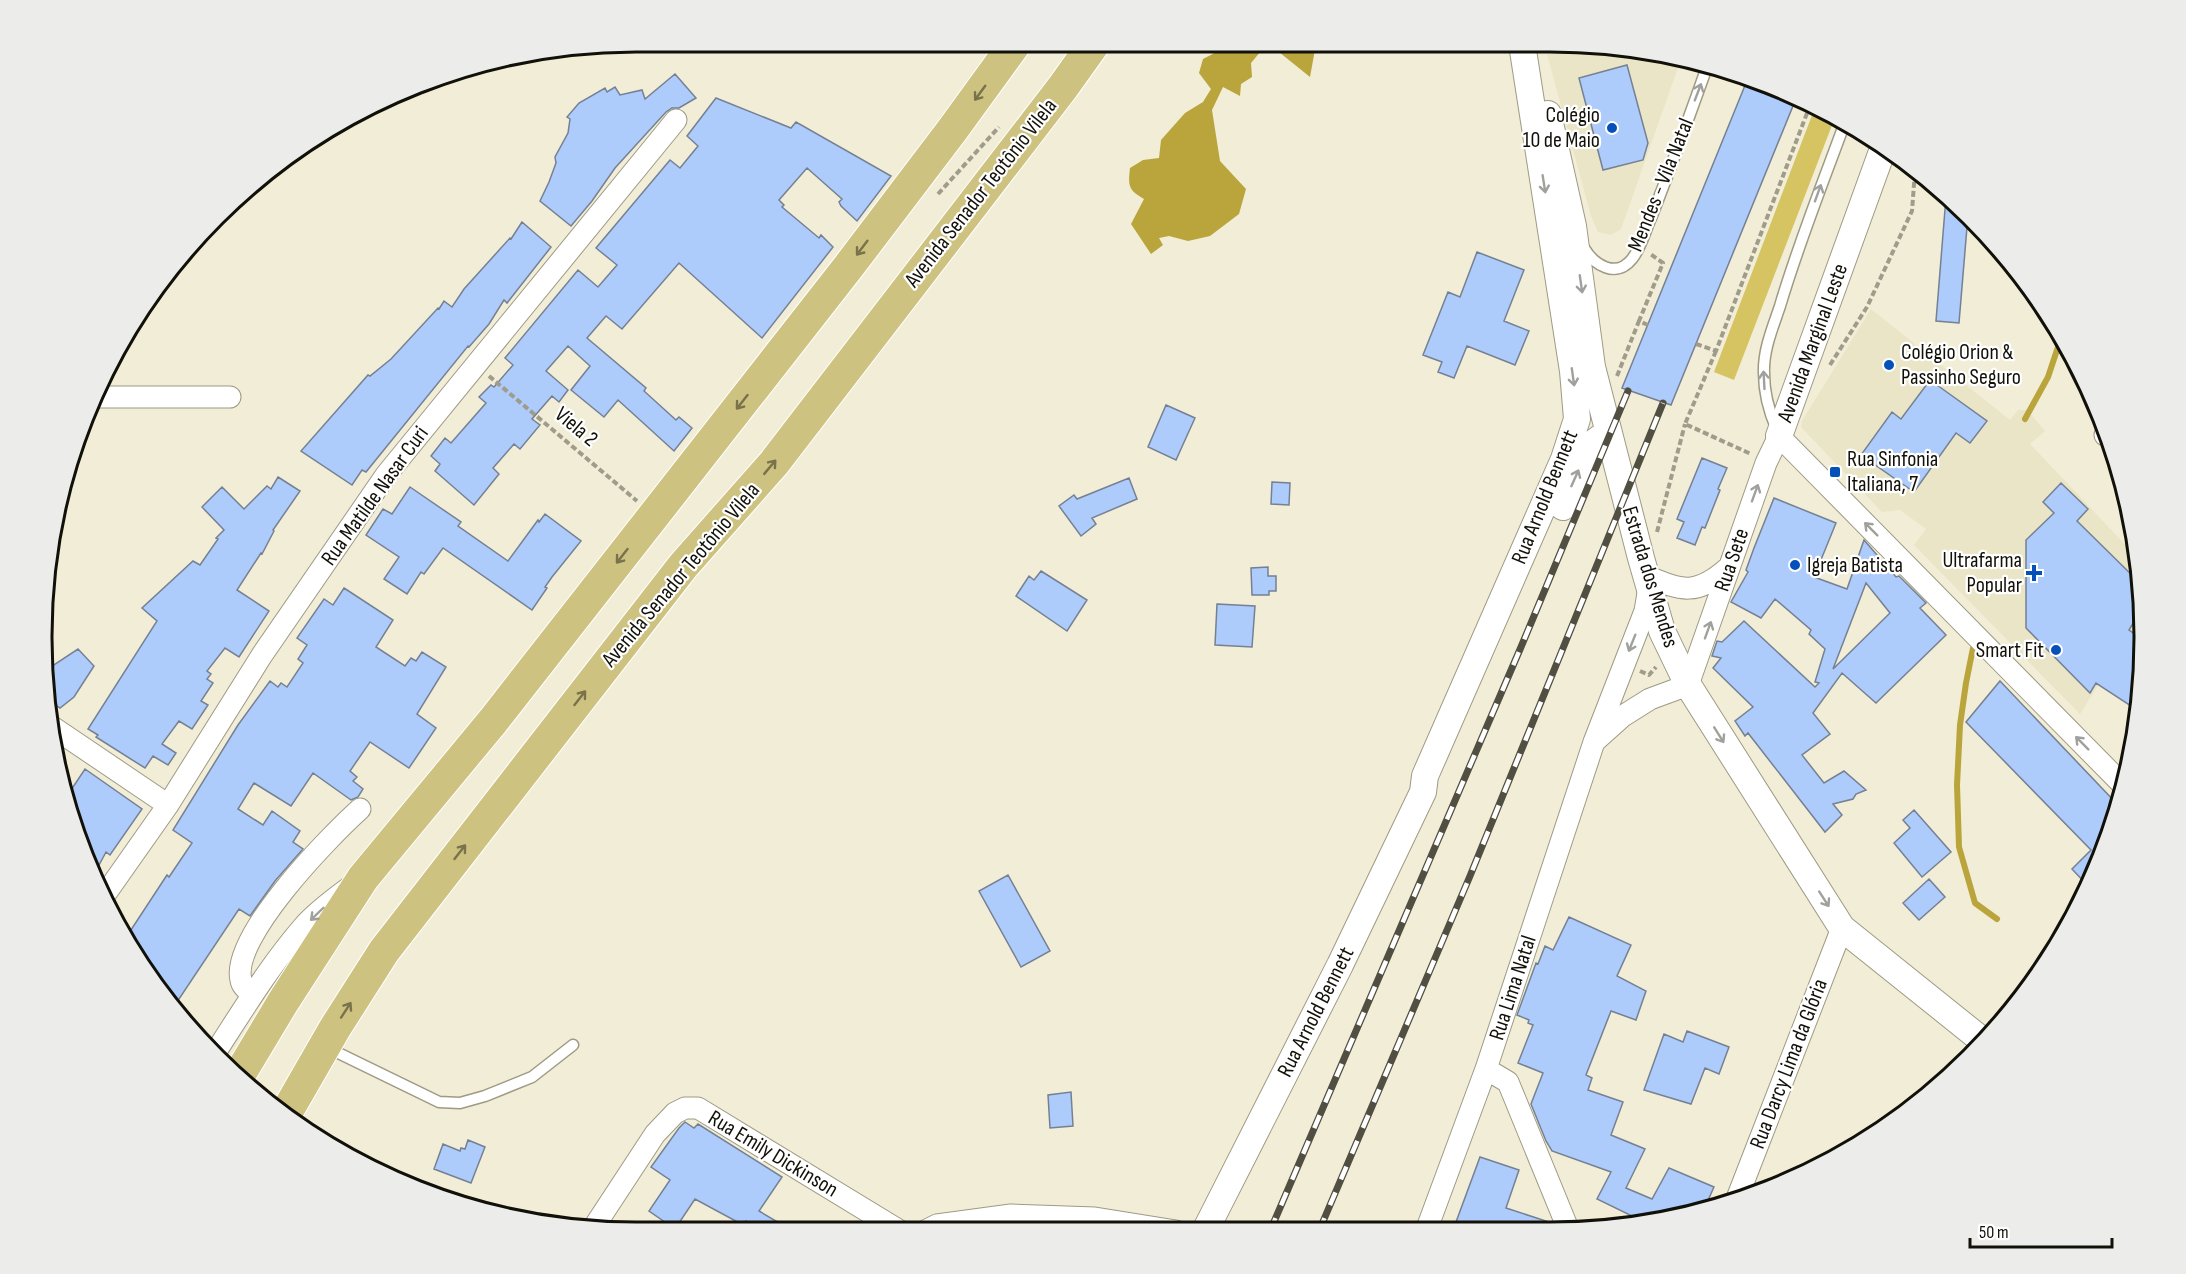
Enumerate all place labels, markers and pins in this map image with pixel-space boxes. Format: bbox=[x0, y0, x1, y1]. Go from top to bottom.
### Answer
place label: Colégio 10 de Maio bbox=[1523, 102, 1600, 154]
marker: Colégio 10 de Maio bbox=[1605, 121, 1619, 135]
place label: Colégio Orion & Passinho Seguro bbox=[1901, 339, 2021, 391]
marker: Colégio Orion & Passinho Seguro bbox=[1882, 358, 1896, 372]
place label: Rua Sinfonia Italiana, 7 bbox=[1847, 446, 1938, 498]
marker: Rua Sinfonia Italiana, 7 bbox=[1828, 465, 1842, 479]
place label: Ultrafarma Popular bbox=[1942, 547, 2022, 599]
place label: Igreja Batista bbox=[1807, 552, 1903, 579]
marker: Igreja Batista bbox=[1788, 558, 1802, 572]
marker: Ultrafarma Popular bbox=[2027, 566, 2041, 580]
place label: Smart Fit bbox=[1976, 637, 2044, 664]
marker: Smart Fit bbox=[2049, 643, 2063, 657]

